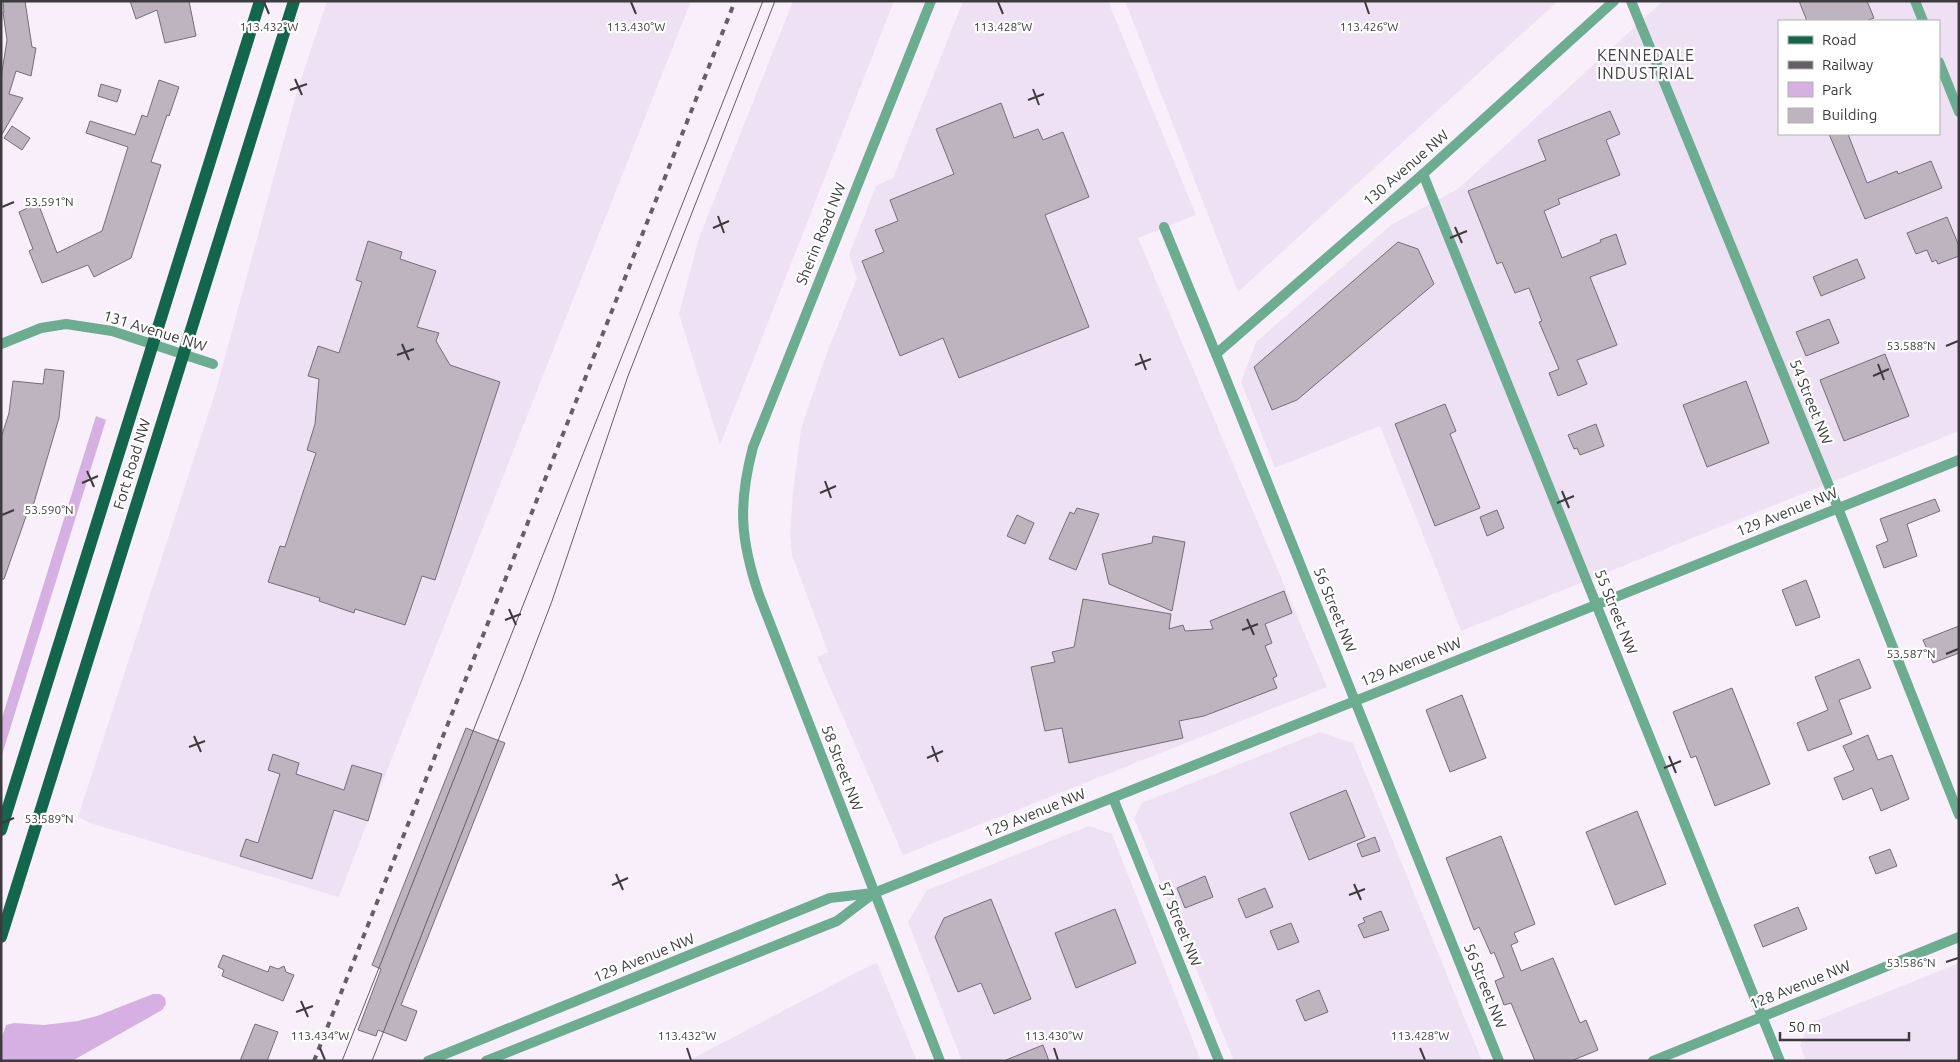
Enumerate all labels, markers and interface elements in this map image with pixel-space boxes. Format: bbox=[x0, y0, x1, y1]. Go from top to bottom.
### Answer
text: 113.432°W bbox=[240, 20, 298, 33]
text: 113.430°W bbox=[607, 20, 665, 33]
text: 113.428°W bbox=[974, 20, 1032, 33]
text: 113.426°W bbox=[1340, 20, 1398, 33]
legend bbox=[1778, 20, 1940, 135]
text: Road bbox=[1822, 31, 1857, 48]
district label: KENNEDALE INDUSTRIAL bbox=[1597, 46, 1695, 82]
text: Railway bbox=[1822, 56, 1873, 73]
text: Park bbox=[1822, 81, 1852, 98]
text: Building bbox=[1822, 106, 1877, 123]
street label: 130 Avenue NW bbox=[1360, 126, 1452, 209]
street label: Sherin Road NW bbox=[792, 180, 849, 287]
text: 53.591°N bbox=[24, 195, 74, 208]
street label: 131 Avenue NW bbox=[101, 307, 209, 354]
text: 53.588°N bbox=[1886, 339, 1936, 352]
street label: 54 Street NW bbox=[1787, 357, 1836, 447]
street label: Fort Road NW bbox=[110, 416, 153, 511]
street label: 129 Avenue NW bbox=[1734, 483, 1840, 540]
text: 53.590°N bbox=[24, 503, 74, 516]
street label: 56 Street NW bbox=[1311, 565, 1360, 655]
street label: 55 Street NW bbox=[1592, 567, 1641, 657]
street label: 129 Avenue NW bbox=[1358, 633, 1464, 690]
text: 53.587°N bbox=[1886, 647, 1936, 660]
street label: 58 Street NW bbox=[818, 723, 867, 813]
street label: 129 Avenue NW bbox=[982, 784, 1088, 841]
text: 53.589°N bbox=[24, 812, 74, 825]
street label: 57 Street NW bbox=[1156, 879, 1205, 969]
street label: 129 Avenue NW bbox=[591, 929, 697, 986]
street label: 56 Street NW bbox=[1461, 941, 1510, 1031]
street label: 128 Avenue NW bbox=[1747, 956, 1853, 1013]
text: 53.586°N bbox=[1886, 956, 1936, 969]
scale bar bbox=[1780, 1010, 1909, 1042]
text: 50 m bbox=[1788, 1018, 1821, 1035]
text: 113.434°W bbox=[291, 1029, 349, 1042]
text: 113.432°W bbox=[658, 1029, 716, 1042]
text: 113.430°W bbox=[1025, 1029, 1083, 1042]
text: 113.428°W bbox=[1391, 1029, 1449, 1042]

